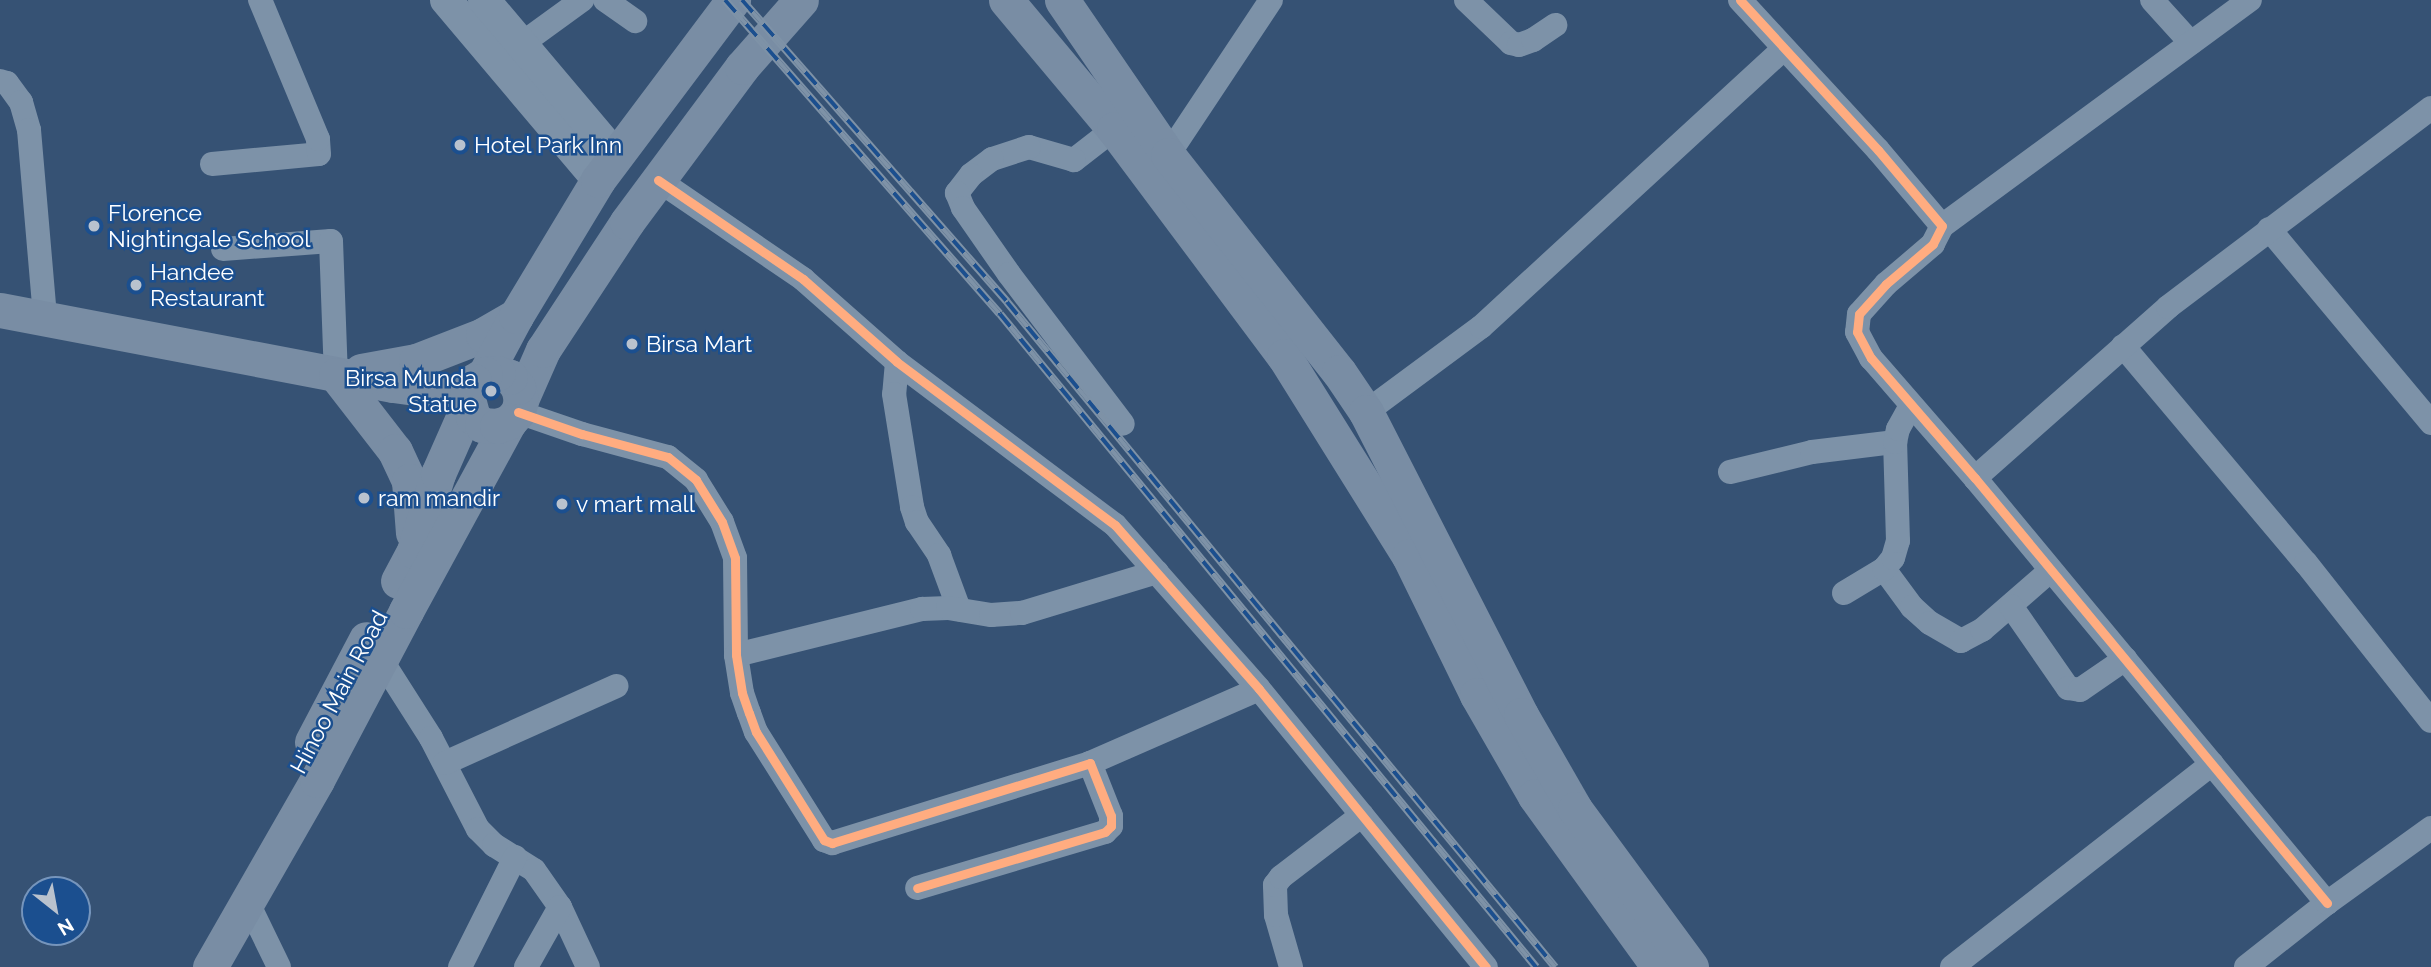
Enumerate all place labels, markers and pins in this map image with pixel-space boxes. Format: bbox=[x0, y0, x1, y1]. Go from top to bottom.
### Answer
place label: Hotel Park Inn bbox=[474, 131, 623, 159]
marker: Hotel Park Inn bbox=[452, 137, 468, 153]
place label: Florence Nightingale School bbox=[108, 199, 310, 253]
marker: Florence Nightingale School bbox=[86, 218, 102, 234]
place label: Handee Restaurant bbox=[150, 258, 265, 312]
marker: Handee Restaurant bbox=[128, 277, 144, 293]
place label: Birsa Mart bbox=[646, 330, 752, 358]
marker: Birsa Mart bbox=[624, 336, 640, 352]
place label: Birsa Munda Statue bbox=[345, 364, 477, 418]
marker: Birsa Munda Statue bbox=[483, 383, 499, 399]
place label: ram mandir bbox=[378, 484, 500, 512]
marker: ram mandir bbox=[356, 490, 372, 506]
place label: v mart mall bbox=[576, 490, 696, 518]
marker: v mart mall bbox=[554, 496, 570, 512]

